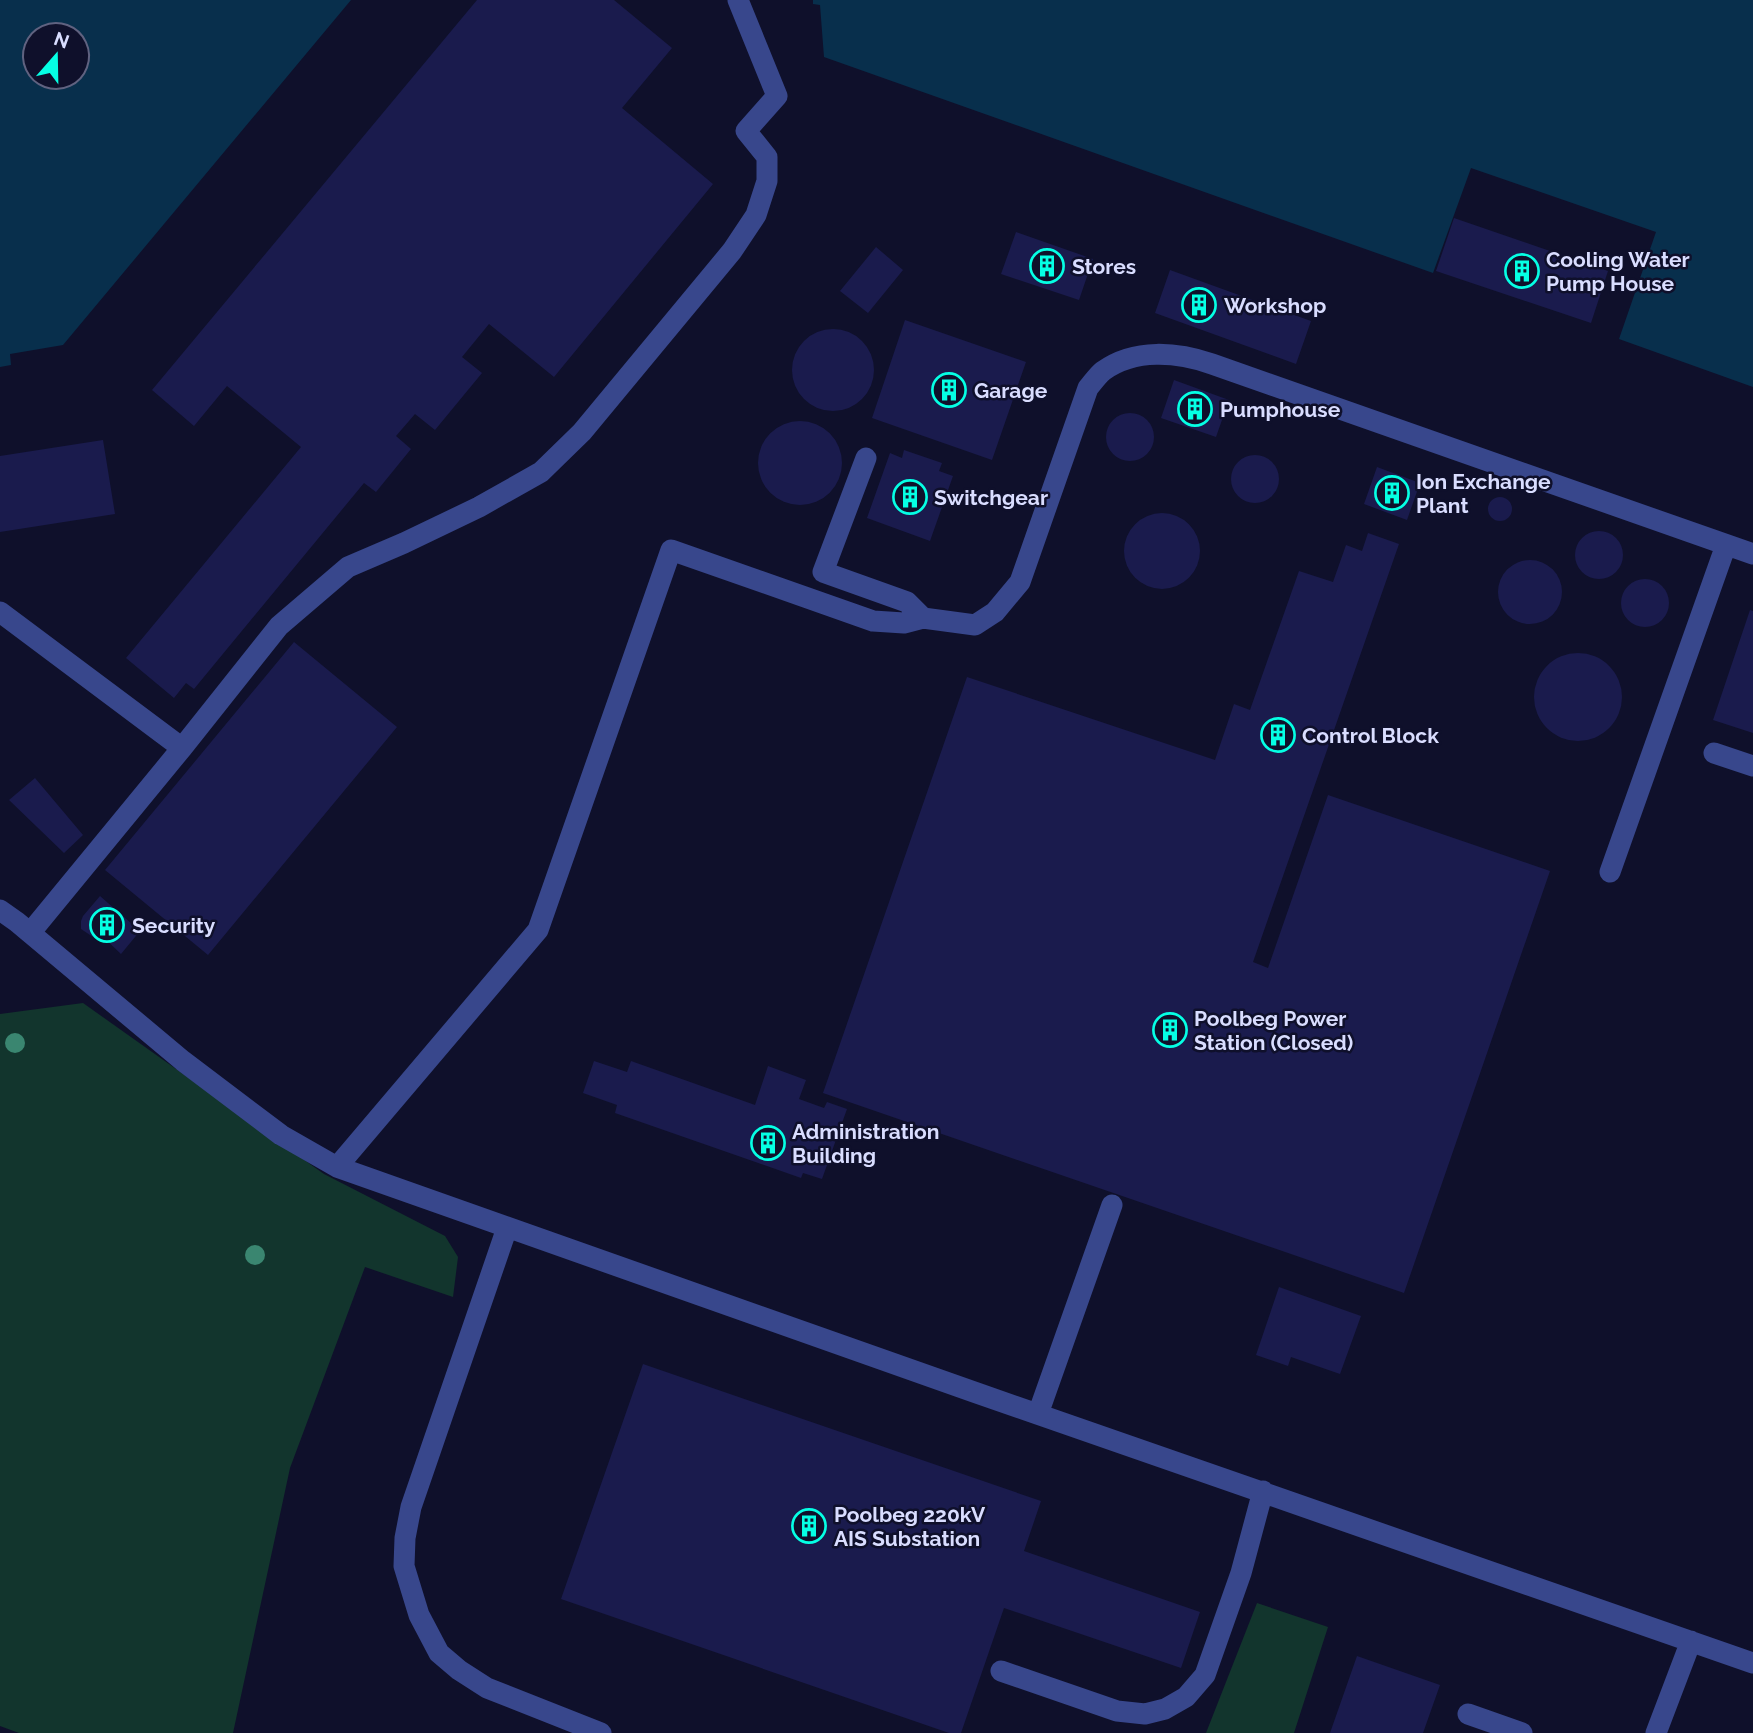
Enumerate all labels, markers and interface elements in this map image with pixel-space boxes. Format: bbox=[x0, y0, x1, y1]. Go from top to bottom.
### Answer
north arrow bbox=[21, 21, 91, 91]
text: N bbox=[51, 27, 72, 53]
building icon: Stores bbox=[1028, 247, 1066, 285]
place label: Cooling Water Pump House bbox=[1546, 247, 1690, 296]
building icon: Cooling Water Pump House bbox=[1503, 252, 1541, 290]
place label: Stores bbox=[1072, 254, 1136, 279]
building icon: Workshop bbox=[1180, 286, 1218, 324]
place label: Workshop bbox=[1224, 293, 1326, 318]
building icon: Garage bbox=[930, 371, 968, 409]
place label: Garage bbox=[974, 378, 1048, 403]
building icon: Pumphouse bbox=[1176, 390, 1214, 428]
place label: Pumphouse bbox=[1220, 397, 1341, 422]
place label: Ion Exchange Plant bbox=[1416, 469, 1551, 518]
building icon: Ion Exchange Plant bbox=[1373, 474, 1411, 512]
building icon: Switchgear bbox=[891, 478, 929, 516]
place label: Switchgear bbox=[934, 485, 1048, 510]
building icon: Control Block bbox=[1259, 716, 1297, 754]
place label: Control Block bbox=[1302, 723, 1439, 748]
building icon: Security bbox=[88, 906, 126, 944]
place label: Security bbox=[132, 913, 216, 938]
place label: Poolbeg Power Station (Closed) bbox=[1194, 1006, 1353, 1055]
building icon: Poolbeg Power Station (Closed) bbox=[1151, 1011, 1189, 1049]
place label: Administration Building bbox=[792, 1119, 940, 1168]
building icon: Administration Building bbox=[749, 1124, 787, 1162]
place label: Poolbeg 220kV AIS Substation bbox=[834, 1502, 986, 1551]
building icon: Poolbeg 220kV AIS Substation bbox=[790, 1507, 828, 1545]

